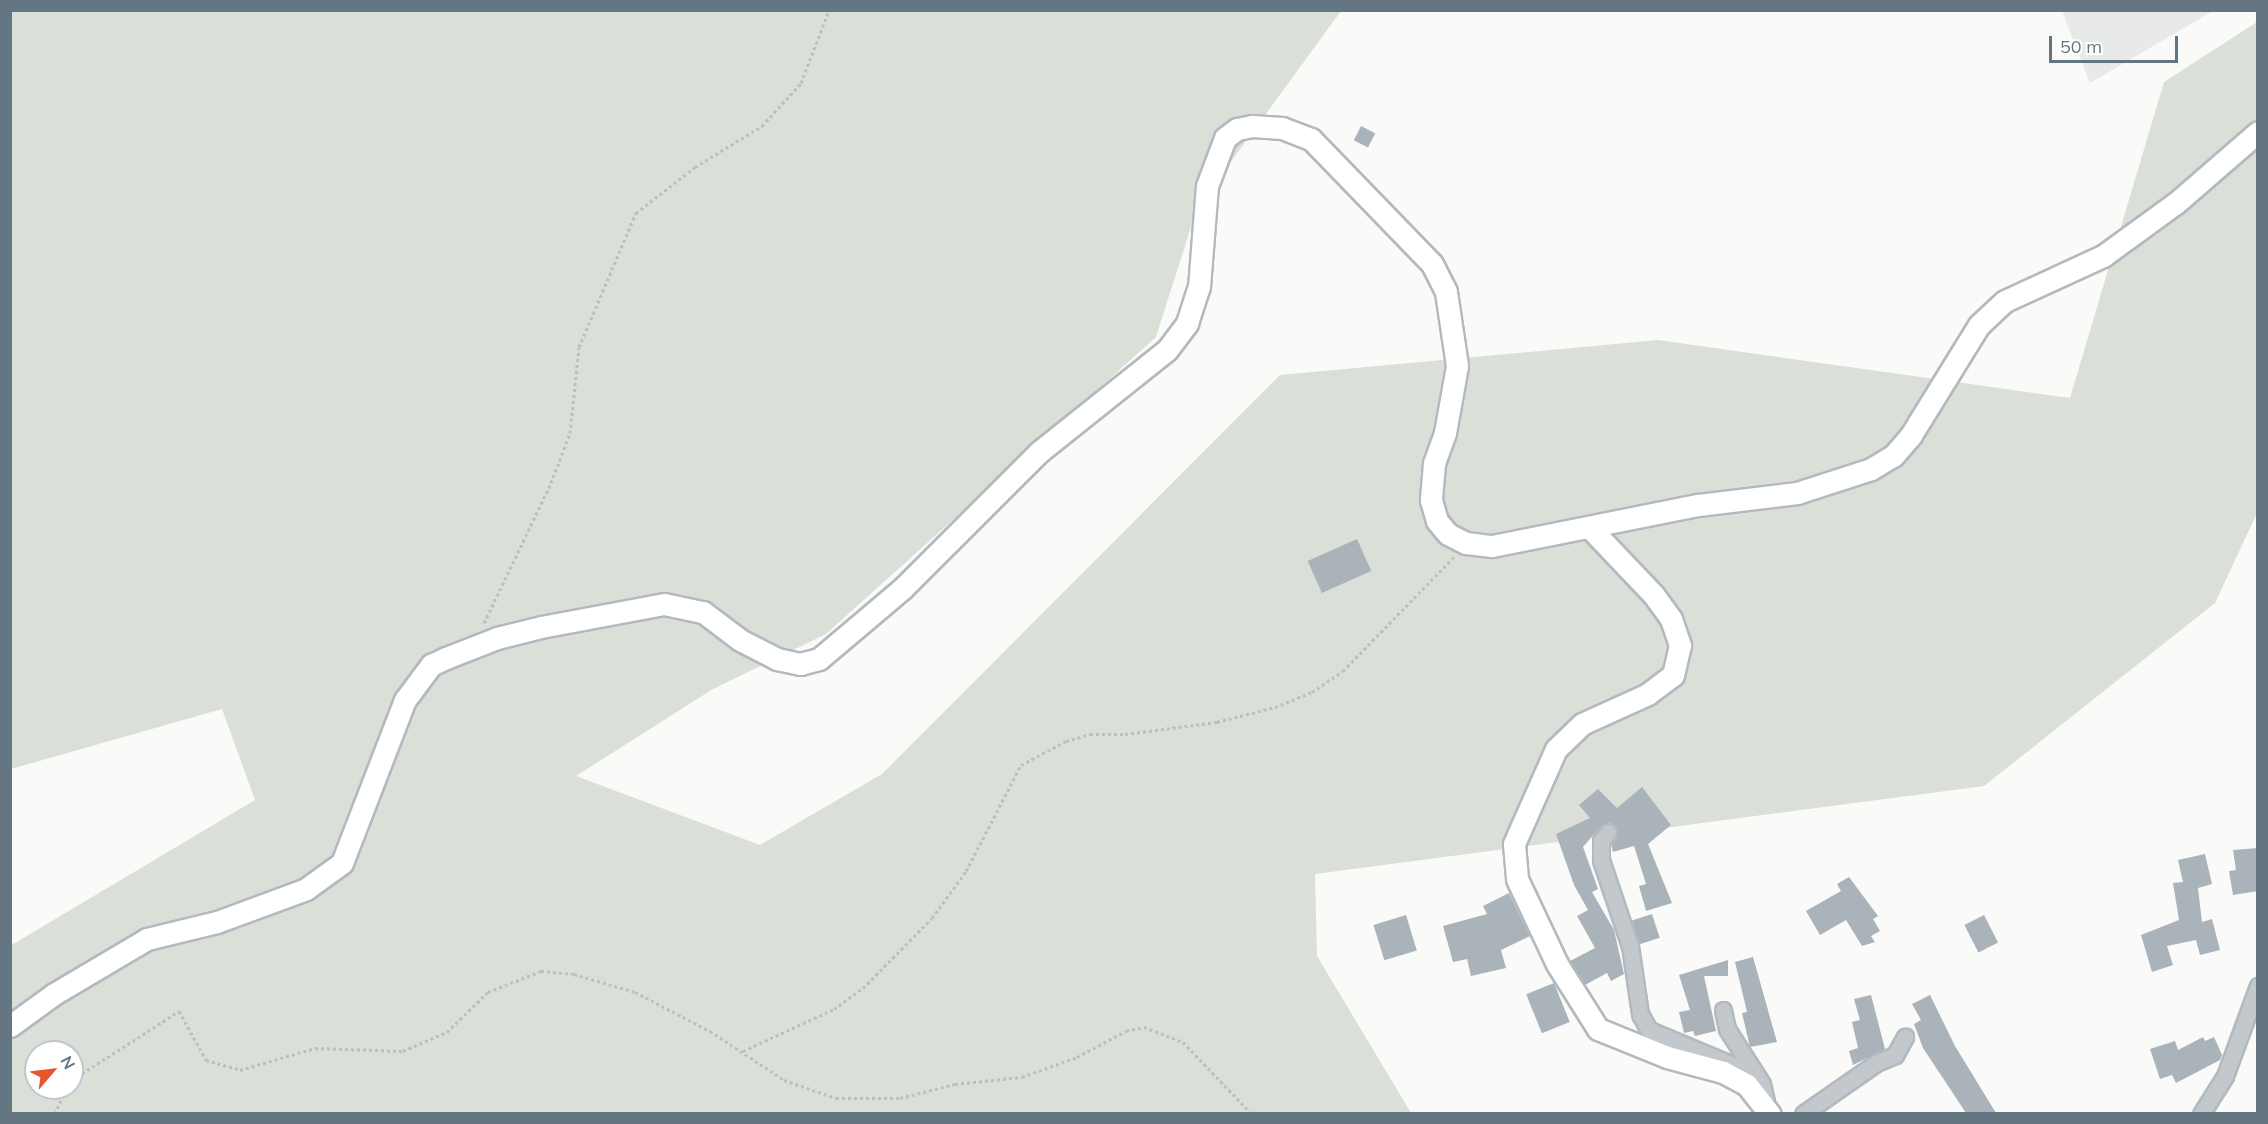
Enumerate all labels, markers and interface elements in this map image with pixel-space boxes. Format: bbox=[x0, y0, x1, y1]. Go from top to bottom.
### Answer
scale bar bbox=[2052, 24, 2181, 62]
text: 50 m bbox=[2060, 35, 2102, 58]
north arrow bbox=[24, 1040, 84, 1100]
text: N bbox=[56, 1052, 80, 1073]

